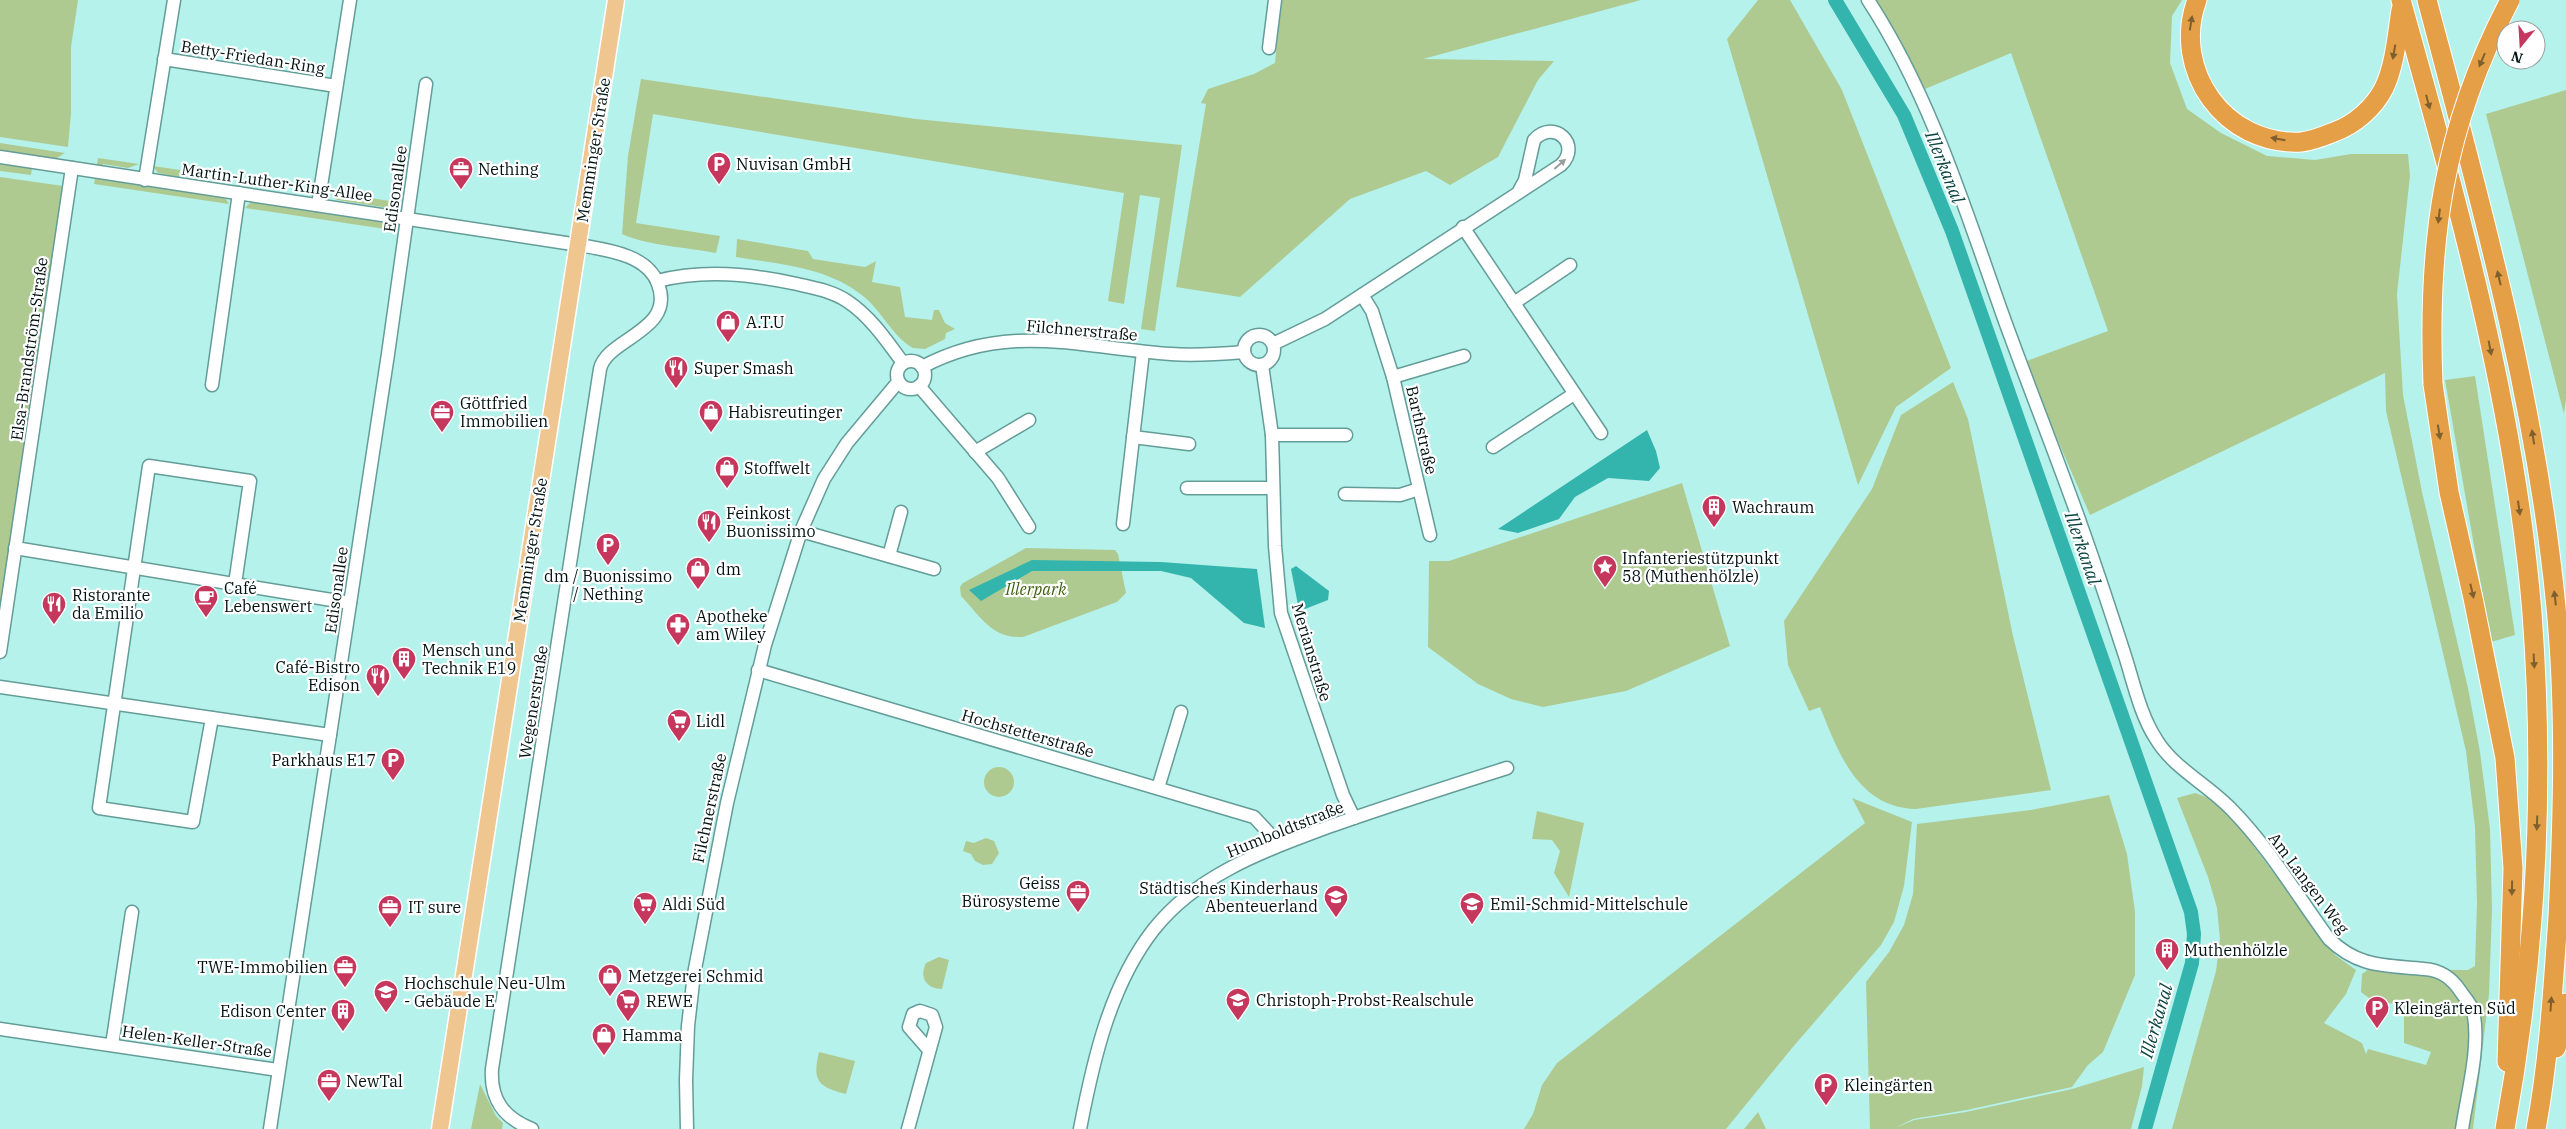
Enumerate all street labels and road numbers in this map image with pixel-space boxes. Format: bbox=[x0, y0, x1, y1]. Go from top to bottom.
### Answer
street label: Betty-Friedan-Ring bbox=[180, 36, 327, 78]
street label: Memminger Straße bbox=[572, 76, 614, 224]
street label: Edisonallee bbox=[379, 144, 411, 234]
street label: Martin-Luther-King-Allee bbox=[180, 159, 374, 205]
street label: Elsa-Brandström-Straße bbox=[6, 256, 52, 442]
street label: Filchnerstraße bbox=[1026, 315, 1138, 345]
street label: Barthstraße bbox=[1402, 384, 1442, 476]
street label: Memminger Straße bbox=[509, 476, 551, 624]
street label: Edisonallee bbox=[320, 545, 352, 635]
street label: Merianstraße bbox=[1288, 600, 1336, 704]
street label: Wegenerstraße bbox=[514, 644, 552, 760]
street label: Hochstetterstraße bbox=[960, 705, 1096, 761]
street label: Filchnerstraße bbox=[688, 751, 730, 865]
street label: Humboldtstraße bbox=[1223, 796, 1347, 862]
street label: Am Langen Weg bbox=[2264, 828, 2354, 938]
street label: Helen-Keller-Straße bbox=[121, 1021, 273, 1061]

